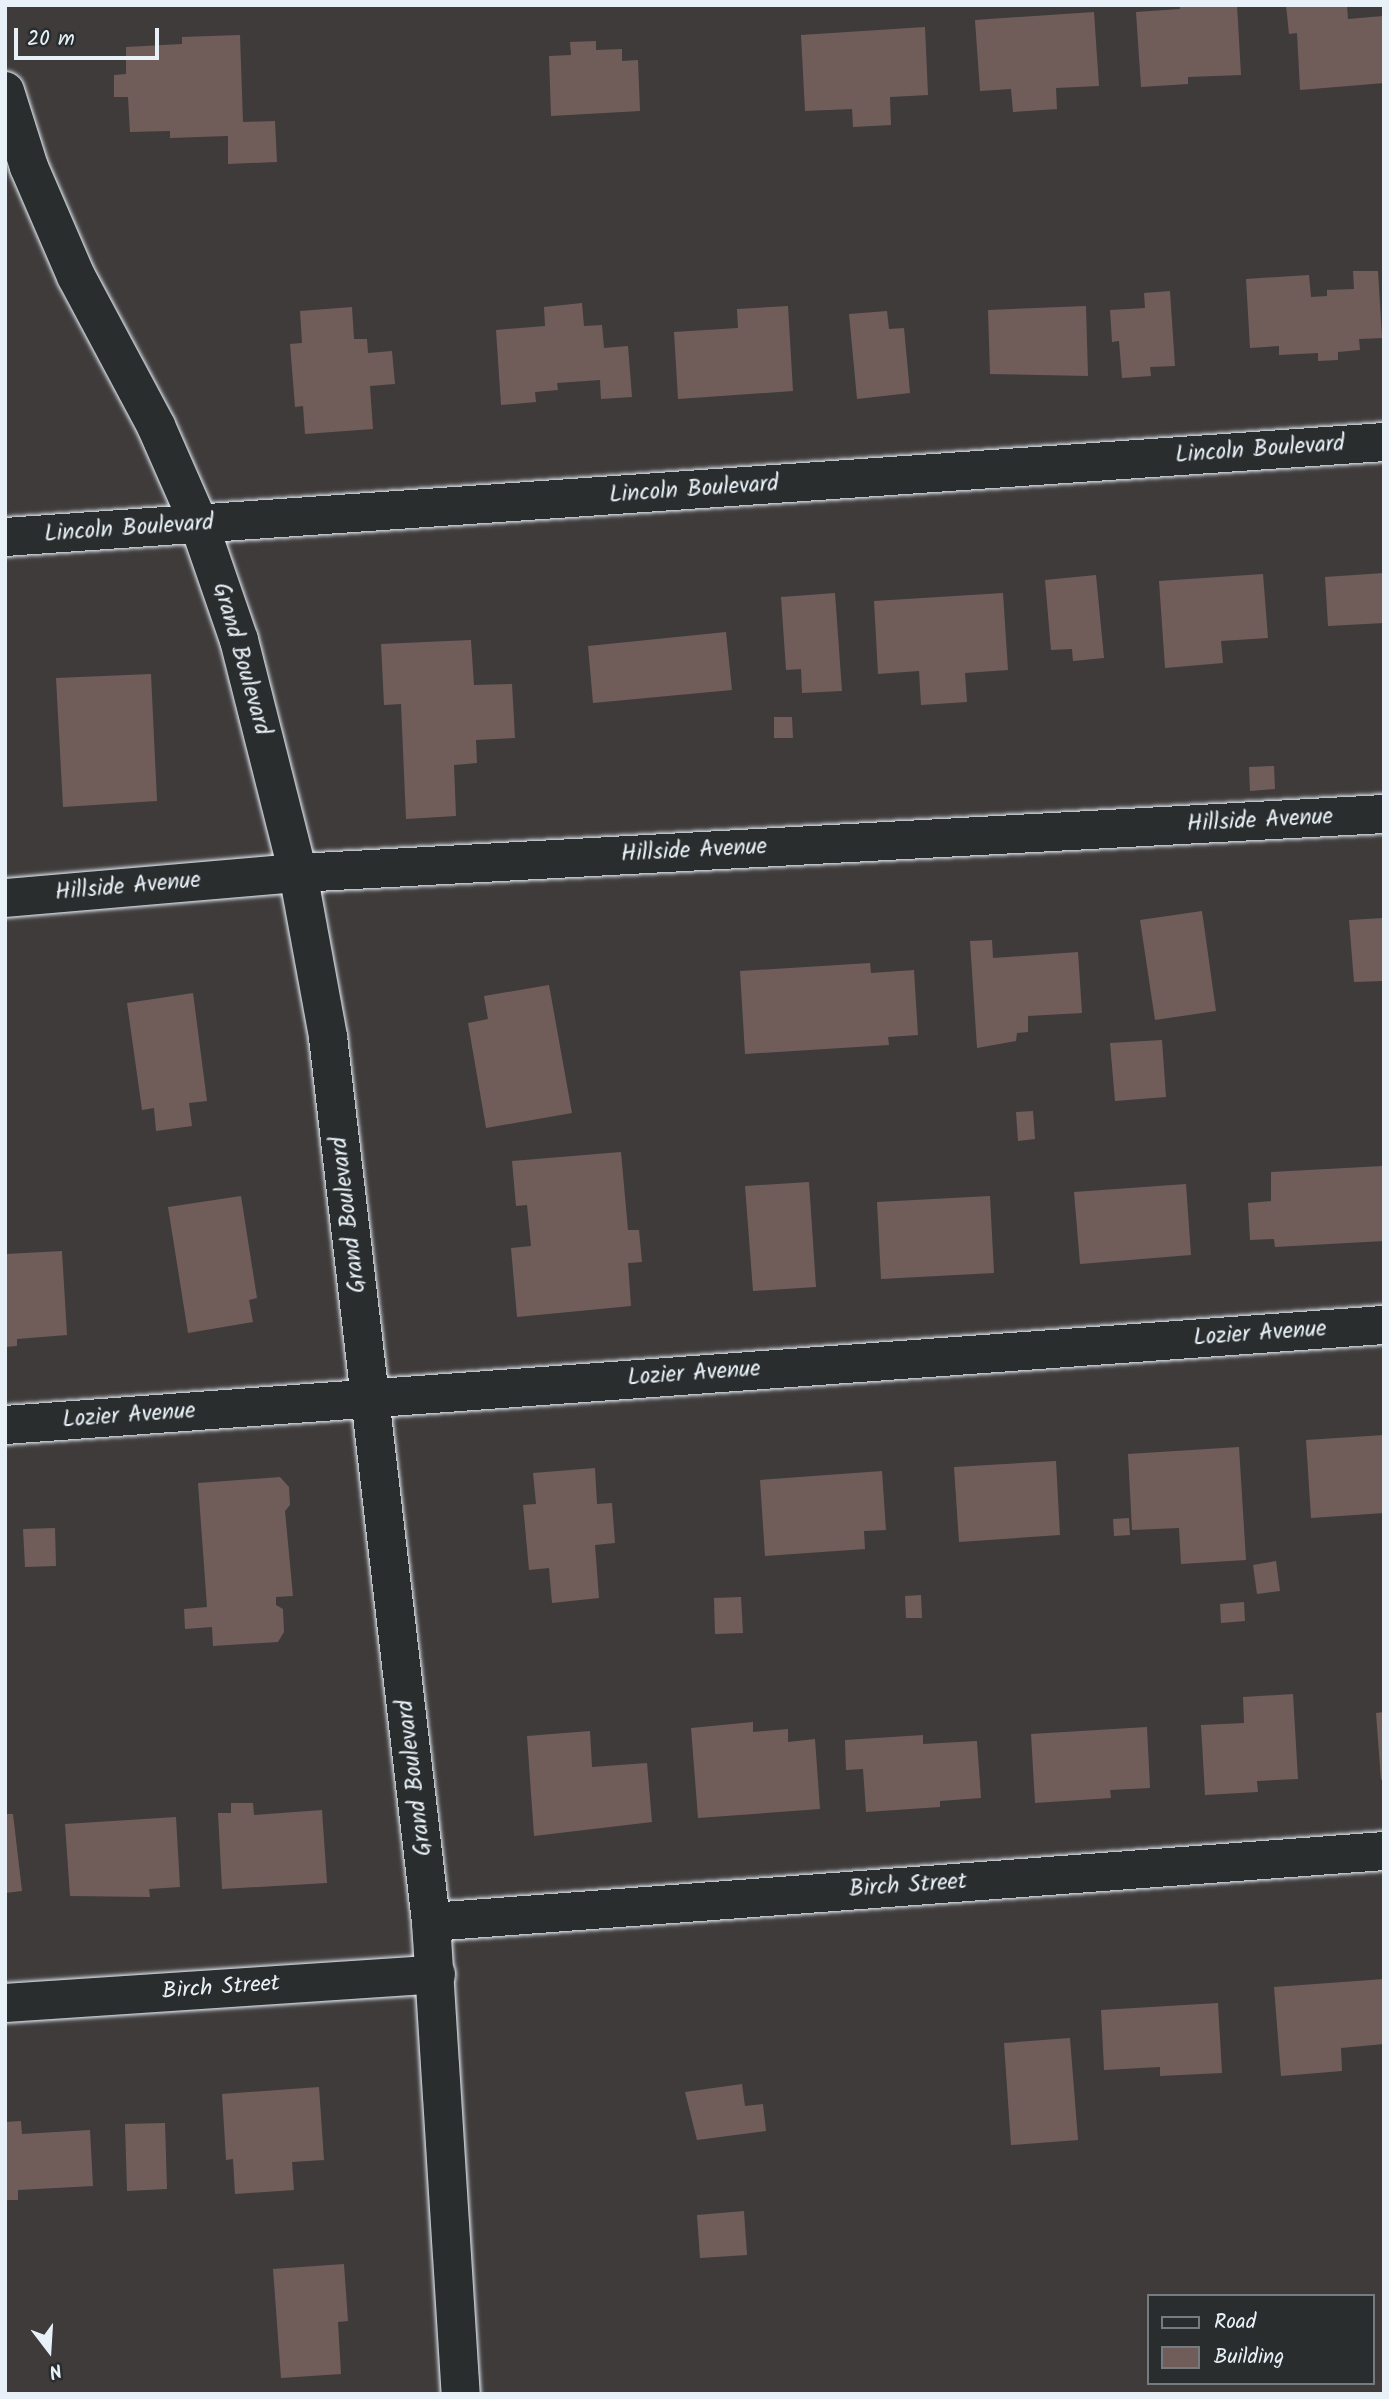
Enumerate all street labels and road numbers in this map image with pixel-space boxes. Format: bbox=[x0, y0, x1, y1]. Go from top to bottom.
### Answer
street label: Lincoln Boulevard bbox=[1174, 430, 1346, 470]
street label: Lincoln Boulevard bbox=[608, 470, 780, 510]
street label: Lincoln Boulevard bbox=[43, 509, 215, 549]
street label: Grand Boulevard bbox=[206, 580, 276, 738]
street label: Hillside Avenue bbox=[1186, 803, 1334, 839]
street label: Hillside Avenue bbox=[620, 833, 768, 869]
street label: Hillside Avenue bbox=[54, 867, 202, 907]
street label: Grand Boulevard bbox=[326, 1135, 372, 1295]
street label: Lozier Avenue bbox=[1192, 1316, 1328, 1352]
street label: Lozier Avenue bbox=[626, 1356, 762, 1392]
street label: Lozier Avenue bbox=[61, 1398, 197, 1434]
street label: Grand Boulevard bbox=[392, 1698, 438, 1858]
street label: Birch Street bbox=[848, 1868, 968, 1904]
street label: Birch Street bbox=[161, 1970, 281, 2006]

